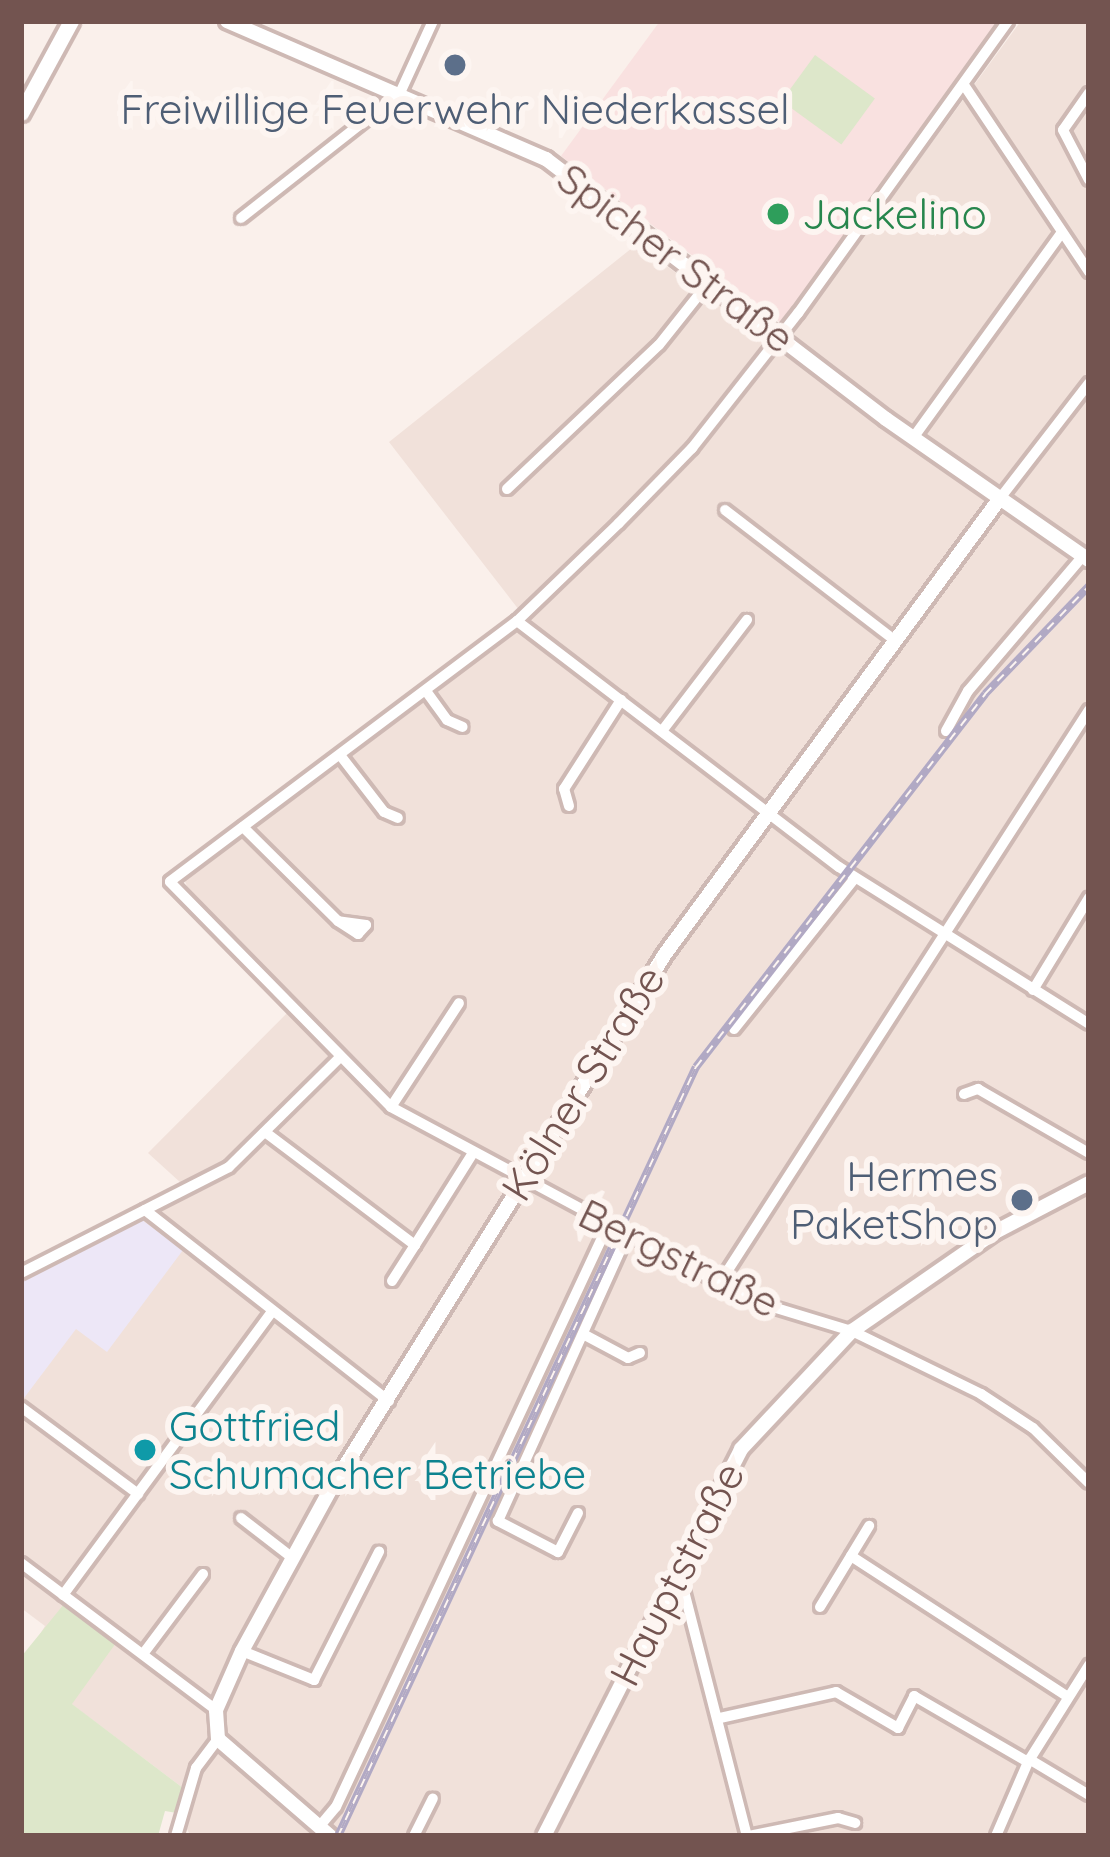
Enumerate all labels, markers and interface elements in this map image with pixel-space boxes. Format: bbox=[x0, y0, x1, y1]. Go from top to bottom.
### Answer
marker: Freiwillige Feuerwehr Niederkassel bbox=[442, 52, 468, 78]
place label: Freiwillige Feuerwehr Niederkassel bbox=[120, 84, 790, 134]
street label: Spicher Straße bbox=[548, 153, 804, 363]
place label: Jackelino bbox=[802, 189, 987, 239]
marker: Jackelino bbox=[765, 201, 791, 227]
street label: Kölner Straße bbox=[491, 956, 675, 1210]
place label: Hermes PaketShop bbox=[790, 1151, 998, 1250]
marker: Hermes PaketShop bbox=[1009, 1187, 1035, 1213]
street label: Bergstraße bbox=[571, 1188, 787, 1328]
place label: Gottfried Schumacher Betriebe bbox=[169, 1401, 586, 1500]
marker: Gottfried Schumacher Betriebe bbox=[132, 1437, 158, 1463]
street label: Hauptstraße bbox=[599, 1454, 755, 1694]

